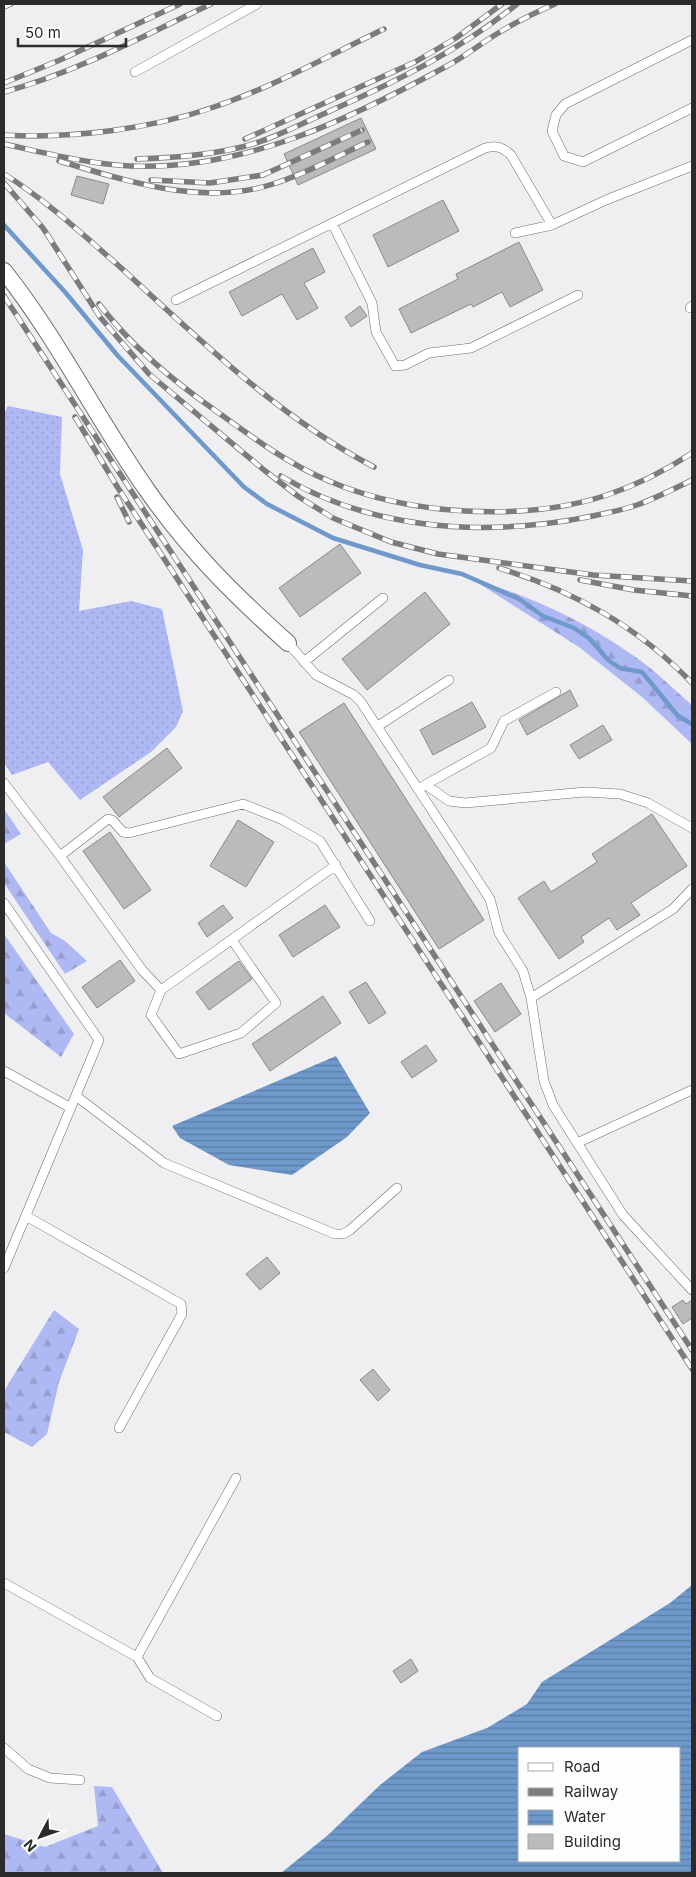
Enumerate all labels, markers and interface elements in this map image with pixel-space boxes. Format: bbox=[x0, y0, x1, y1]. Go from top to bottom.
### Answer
scale bar bbox=[18, 15, 125, 47]
text: 50 m bbox=[25, 23, 61, 42]
legend bbox=[518, 1747, 681, 1862]
text: Road bbox=[564, 1757, 600, 1776]
text: Railway bbox=[564, 1782, 619, 1801]
text: Water bbox=[564, 1807, 606, 1826]
north arrow bbox=[15, 1812, 65, 1862]
text: Building bbox=[564, 1832, 621, 1851]
text: N bbox=[20, 1836, 40, 1855]

